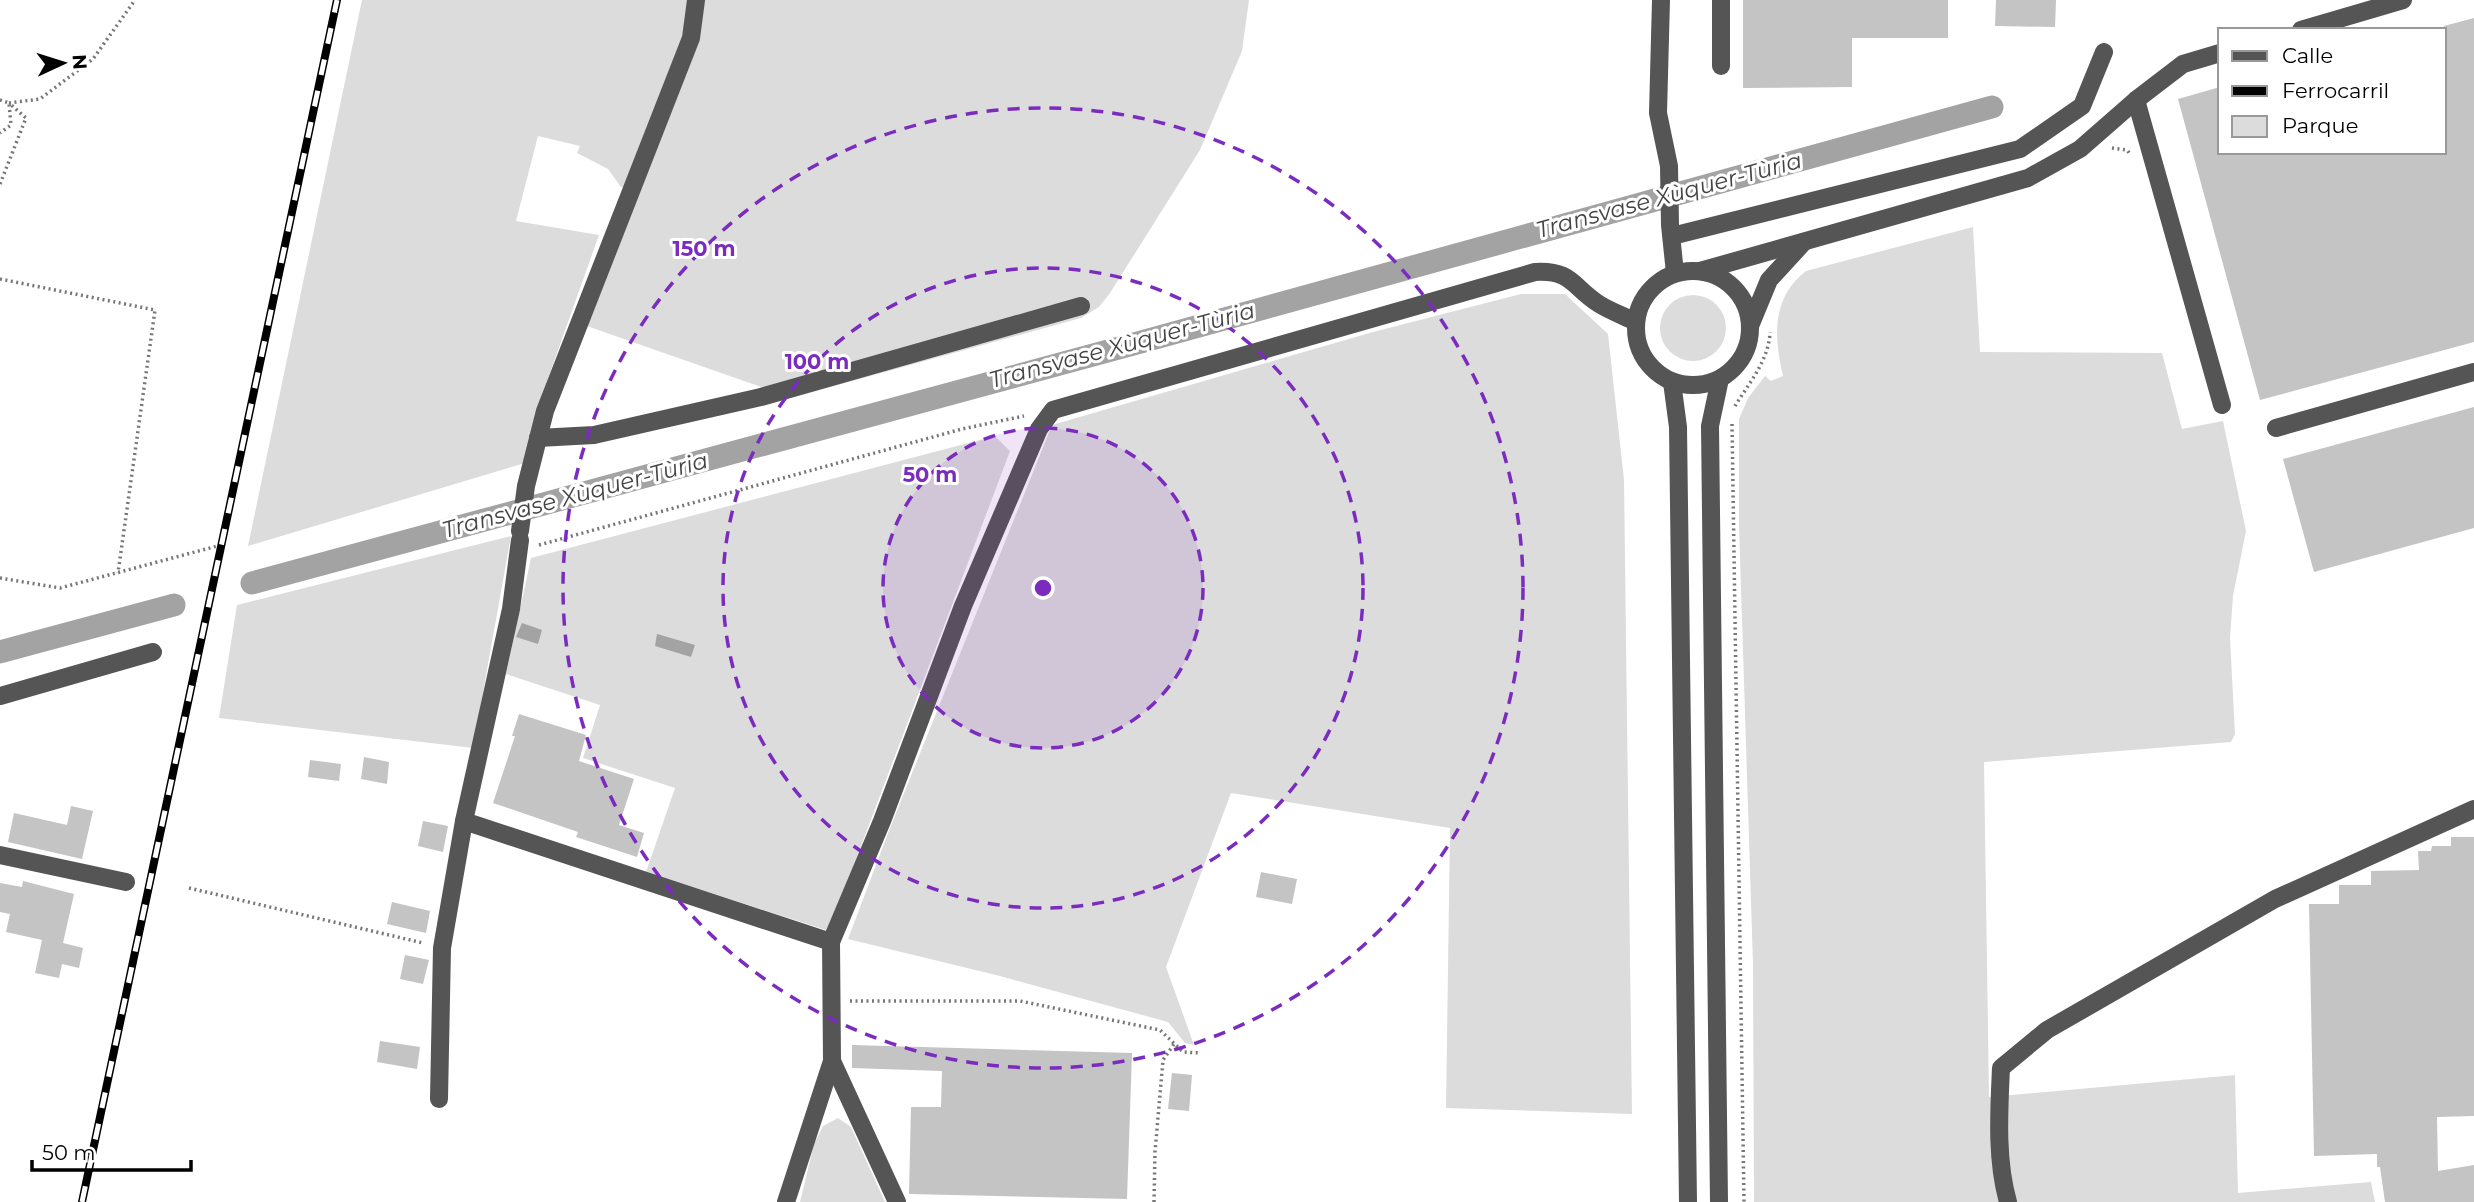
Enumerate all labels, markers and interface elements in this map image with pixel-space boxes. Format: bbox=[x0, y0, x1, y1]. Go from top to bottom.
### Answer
north arrow bbox=[28, 28, 98, 98]
legend bbox=[2218, 28, 2446, 154]
text: Calle bbox=[2282, 43, 2333, 68]
text: N bbox=[67, 53, 91, 70]
text: Ferrocarril bbox=[2282, 78, 2389, 103]
text: Parque bbox=[2282, 113, 2358, 138]
water label: Transvase Xùquer-Tùria bbox=[1533, 146, 1805, 244]
text: 150 m bbox=[673, 236, 735, 261]
water label: Transvase Xùquer-Tùria bbox=[986, 296, 1258, 394]
text: 100 m bbox=[785, 349, 849, 374]
water label: Transvase Xùquer-Tùria bbox=[439, 446, 711, 544]
text: 50 m bbox=[903, 462, 957, 487]
centre of rings bbox=[1031, 576, 1055, 600]
scale bar bbox=[32, 1128, 191, 1172]
text: 50 m bbox=[42, 1140, 96, 1165]

